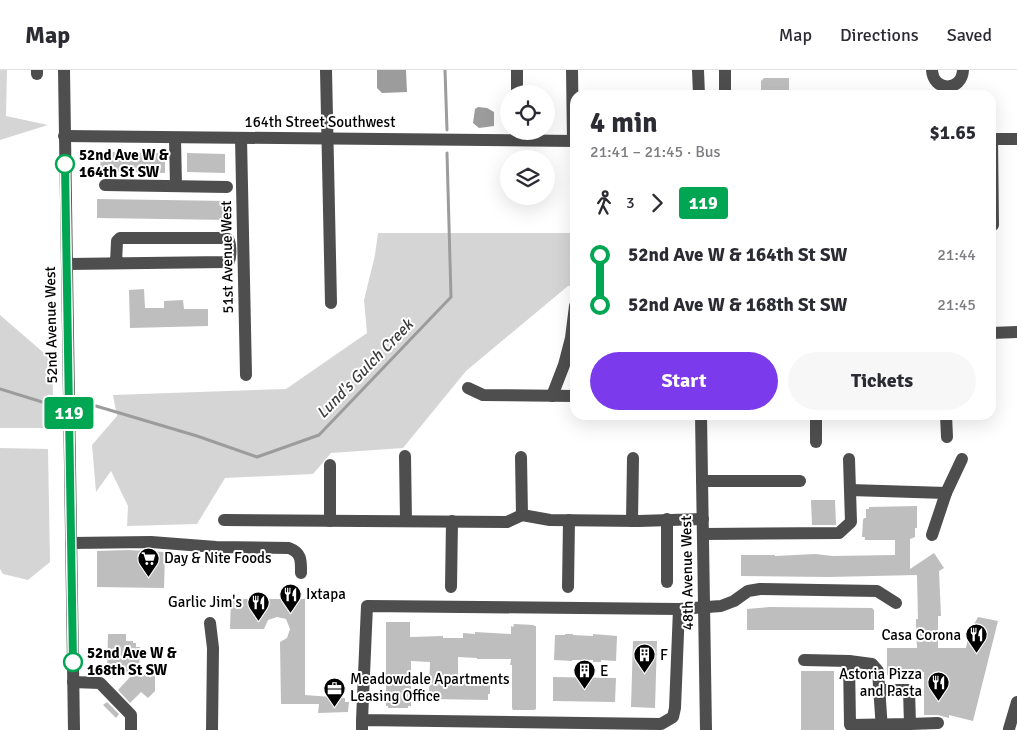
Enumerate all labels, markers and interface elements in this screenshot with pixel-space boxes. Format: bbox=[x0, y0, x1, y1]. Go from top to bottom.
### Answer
text: Map bbox=[25, 20, 70, 50]
text: Map bbox=[779, 24, 812, 46]
text: Directions bbox=[840, 24, 919, 46]
text: Saved bbox=[947, 24, 992, 46]
map controls bbox=[500, 85, 555, 205]
button: locate bbox=[500, 85, 555, 140]
text: 4 min bbox=[590, 106, 658, 140]
street label: 164th Street Southwest bbox=[245, 113, 395, 131]
text: $1.65 bbox=[930, 121, 976, 145]
text: 21:41 – 21:45 · Bus bbox=[590, 142, 721, 162]
place label: 52nd Ave W & 164th St SW bbox=[79, 146, 169, 181]
button: layers bbox=[500, 150, 555, 205]
marker: 52nd Ave W & 164th St SW bbox=[55, 154, 75, 174]
icon: walk bbox=[590, 189, 618, 217]
icon: forward bbox=[643, 189, 671, 217]
text: 119 bbox=[689, 192, 718, 214]
text: 3 bbox=[626, 193, 635, 213]
street label: 51st Avenue West bbox=[217, 200, 237, 314]
text: 52nd Ave W & 164th St SW bbox=[628, 243, 847, 267]
text: 21:44 bbox=[937, 245, 976, 265]
street label: 52nd Avenue West bbox=[41, 266, 61, 384]
text: 52nd Ave W & 168th St SW bbox=[628, 293, 847, 317]
text: 21:45 bbox=[937, 295, 976, 315]
water label: Lund's Gulch Creek bbox=[313, 314, 419, 423]
button: Start bbox=[590, 352, 778, 410]
button: Tickets bbox=[788, 352, 976, 410]
line badge: 119 bbox=[40, 397, 98, 429]
text: 119 bbox=[54, 402, 84, 424]
street label: 48th Avenue West bbox=[677, 516, 697, 630]
supermarket icon: Day & Nite Foods bbox=[136, 546, 160, 577]
place label: Day & Nite Foods bbox=[164, 549, 272, 567]
restaurant icon: Ixtapa bbox=[278, 582, 302, 613]
place label: Ixtapa bbox=[306, 585, 346, 603]
restaurant icon: Garlic Jim's bbox=[246, 590, 270, 621]
place label: Garlic Jim's bbox=[168, 593, 242, 611]
restaurant icon: Casa Corona bbox=[965, 623, 989, 654]
place label: Casa Corona bbox=[881, 626, 961, 644]
building icon: F bbox=[632, 643, 656, 674]
place label: 52nd Ave W & 168th St SW bbox=[87, 644, 177, 679]
place label: F bbox=[660, 646, 668, 664]
marker: 52nd Ave W & 168th St SW bbox=[63, 652, 83, 672]
building icon: E bbox=[572, 659, 596, 690]
place label: E bbox=[600, 662, 609, 680]
place label: Astoria Pizza and Pasta bbox=[839, 665, 922, 700]
place label: Meadowdale Apartments Leasing Office bbox=[350, 670, 510, 705]
restaurant icon: Astoria Pizza and Pasta bbox=[926, 671, 950, 702]
office icon: Meadowdale Apartments Leasing Office bbox=[322, 676, 346, 707]

